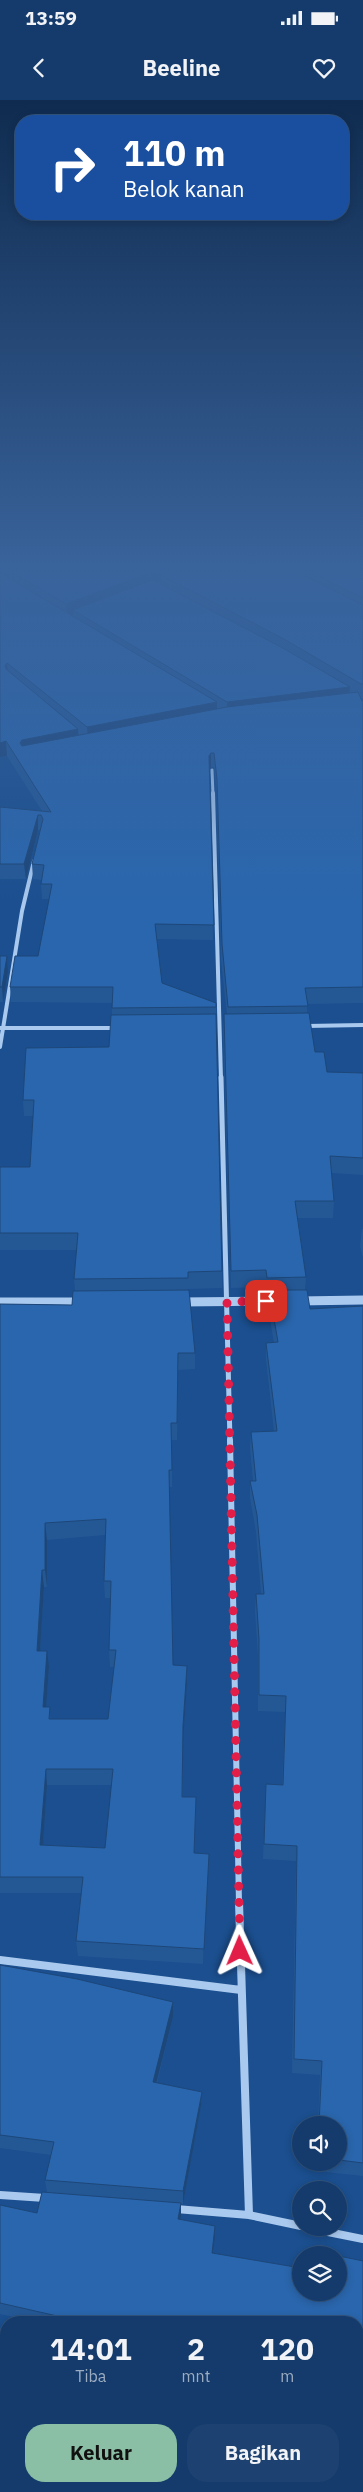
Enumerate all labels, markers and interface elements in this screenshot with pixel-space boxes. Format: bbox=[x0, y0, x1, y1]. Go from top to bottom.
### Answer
text: 13:59 bbox=[25, 6, 77, 30]
text: Beeline bbox=[143, 53, 220, 82]
icon: back bbox=[25, 54, 53, 82]
icon: heart bbox=[310, 54, 338, 82]
text: 110 m bbox=[123, 130, 226, 176]
icon: right bbox=[40, 135, 105, 200]
text: Belok kanan bbox=[123, 174, 245, 203]
pin bbox=[245, 1280, 287, 1322]
icon: arrive bbox=[252, 1287, 280, 1315]
position arrow bbox=[213, 1924, 265, 1976]
map controls bbox=[292, 2116, 347, 2301]
button: sound bbox=[292, 2116, 347, 2171]
button: search bbox=[292, 2181, 347, 2236]
button: layers bbox=[292, 2246, 347, 2301]
text: 14:01 bbox=[50, 2329, 132, 2368]
text: 2 bbox=[187, 2329, 205, 2368]
text: 120 bbox=[260, 2329, 314, 2368]
text: Tiba bbox=[75, 2366, 106, 2386]
text: mnt bbox=[182, 2366, 210, 2386]
text: m bbox=[280, 2366, 294, 2386]
button: Keluar bbox=[25, 2424, 177, 2482]
button: Bagikan bbox=[187, 2424, 339, 2482]

